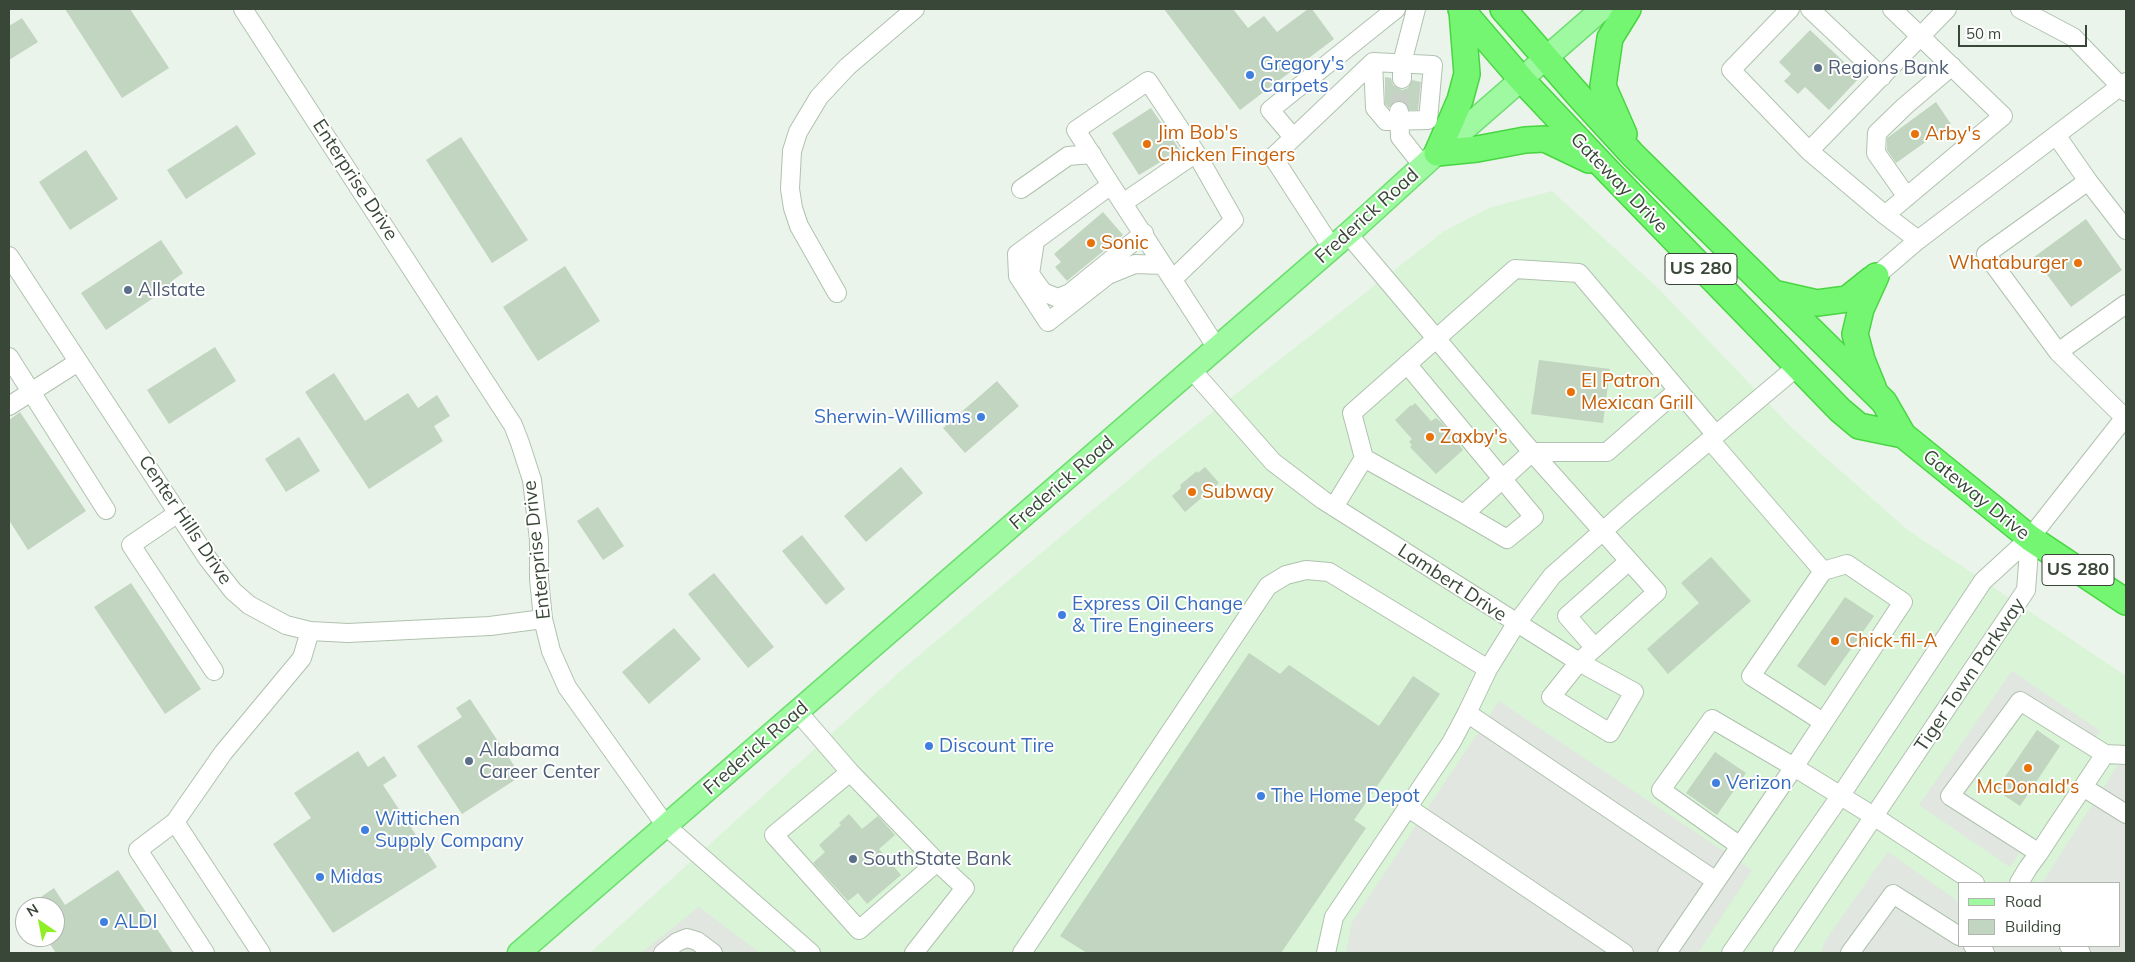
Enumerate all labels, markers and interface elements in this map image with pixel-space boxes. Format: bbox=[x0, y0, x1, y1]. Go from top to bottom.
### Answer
scale bar bbox=[1960, 15, 2089, 47]
text: 50 m bbox=[1966, 24, 2001, 43]
place label: Gregory's Carpets bbox=[1260, 53, 1344, 97]
place label: Regions Bank bbox=[1828, 57, 1949, 79]
marker: Regions Bank bbox=[1812, 62, 1824, 74]
marker: Gregory's Carpets bbox=[1244, 69, 1256, 81]
street label: Enterprise Drive bbox=[307, 115, 403, 245]
place label: Jim Bob's Chicken Fingers bbox=[1157, 122, 1295, 166]
place label: Arby's bbox=[1925, 123, 1981, 145]
street label: Gateway Drive bbox=[1565, 128, 1673, 238]
marker: Arby's bbox=[1909, 128, 1921, 140]
marker: Jim Bob's Chicken Fingers bbox=[1141, 138, 1153, 150]
street label: Frederick Road bbox=[1311, 164, 1423, 268]
place label: Sonic bbox=[1101, 232, 1149, 254]
marker: Sonic bbox=[1085, 237, 1097, 249]
place label: Whataburger bbox=[1948, 252, 2068, 274]
road number: US 280 bbox=[1665, 253, 1737, 284]
marker: Whataburger bbox=[2072, 257, 2084, 269]
place label: Allstate bbox=[138, 279, 205, 301]
marker: Allstate bbox=[122, 284, 134, 296]
place label: El Patron Mexican Grill bbox=[1581, 370, 1693, 414]
marker: El Patron Mexican Grill bbox=[1565, 386, 1577, 398]
place label: Sherwin-Williams bbox=[814, 406, 971, 428]
marker: Sherwin-Williams bbox=[975, 411, 987, 423]
place label: Zaxby's bbox=[1440, 426, 1508, 448]
street label: Frederick Road bbox=[1005, 431, 1119, 535]
marker: Zaxby's bbox=[1424, 431, 1436, 443]
street label: Gateway Drive bbox=[1918, 445, 2034, 545]
street label: Center Hills Drive bbox=[133, 451, 237, 589]
street label: Enterprise Drive bbox=[518, 479, 556, 621]
place label: Subway bbox=[1202, 481, 1274, 503]
marker: Subway bbox=[1186, 486, 1198, 498]
street label: Lambert Drive bbox=[1393, 539, 1511, 627]
road number: US 280 bbox=[2042, 554, 2114, 586]
place label: Express Oil Change & Tire Engineers bbox=[1072, 593, 1243, 637]
street label: Tiger Town Parkway bbox=[1910, 594, 2030, 756]
marker: Express Oil Change & Tire Engineers bbox=[1056, 609, 1068, 621]
place label: Chick-fil-A bbox=[1845, 630, 1938, 652]
marker: Chick-fil-A bbox=[1829, 635, 1841, 647]
street label: Frederick Road bbox=[699, 696, 813, 800]
place label: Discount Tire bbox=[939, 735, 1054, 757]
place label: Alabama Career Center bbox=[479, 739, 600, 783]
marker: Discount Tire bbox=[923, 740, 935, 752]
marker: Alabama Career Center bbox=[463, 755, 475, 767]
marker: McDonald's bbox=[2022, 762, 2034, 774]
place label: Verizon bbox=[1726, 772, 1792, 794]
place label: McDonald's bbox=[1977, 776, 2079, 798]
marker: Verizon bbox=[1710, 777, 1722, 789]
place label: The Home Depot bbox=[1271, 785, 1420, 807]
marker: The Home Depot bbox=[1255, 790, 1267, 802]
place label: Wittichen Supply Company bbox=[375, 808, 524, 852]
marker: Wittichen Supply Company bbox=[359, 824, 371, 836]
place label: SouthState Bank bbox=[863, 848, 1011, 870]
marker: SouthState Bank bbox=[847, 853, 859, 865]
place label: Midas bbox=[330, 866, 383, 888]
marker: Midas bbox=[314, 871, 326, 883]
legend bbox=[1958, 882, 2120, 947]
text: Road bbox=[2005, 892, 2042, 911]
north arrow bbox=[15, 897, 65, 947]
text: N bbox=[23, 900, 42, 921]
place label: ALDI bbox=[114, 911, 157, 933]
marker: ALDI bbox=[98, 916, 110, 928]
text: Building bbox=[2005, 917, 2061, 936]

